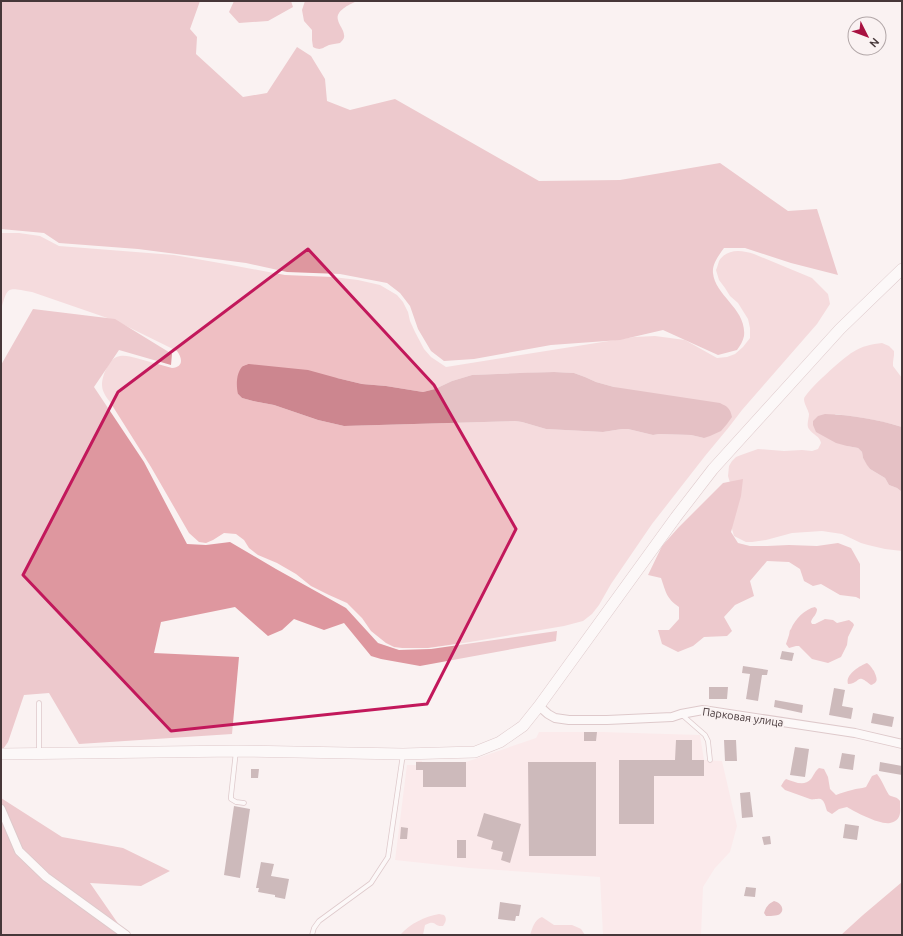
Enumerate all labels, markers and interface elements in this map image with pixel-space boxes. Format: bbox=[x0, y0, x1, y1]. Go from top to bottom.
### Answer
north arrow bbox=[847, 16, 887, 56]
text: N bbox=[867, 36, 882, 50]
street label: Парковая улица bbox=[702, 705, 784, 729]

